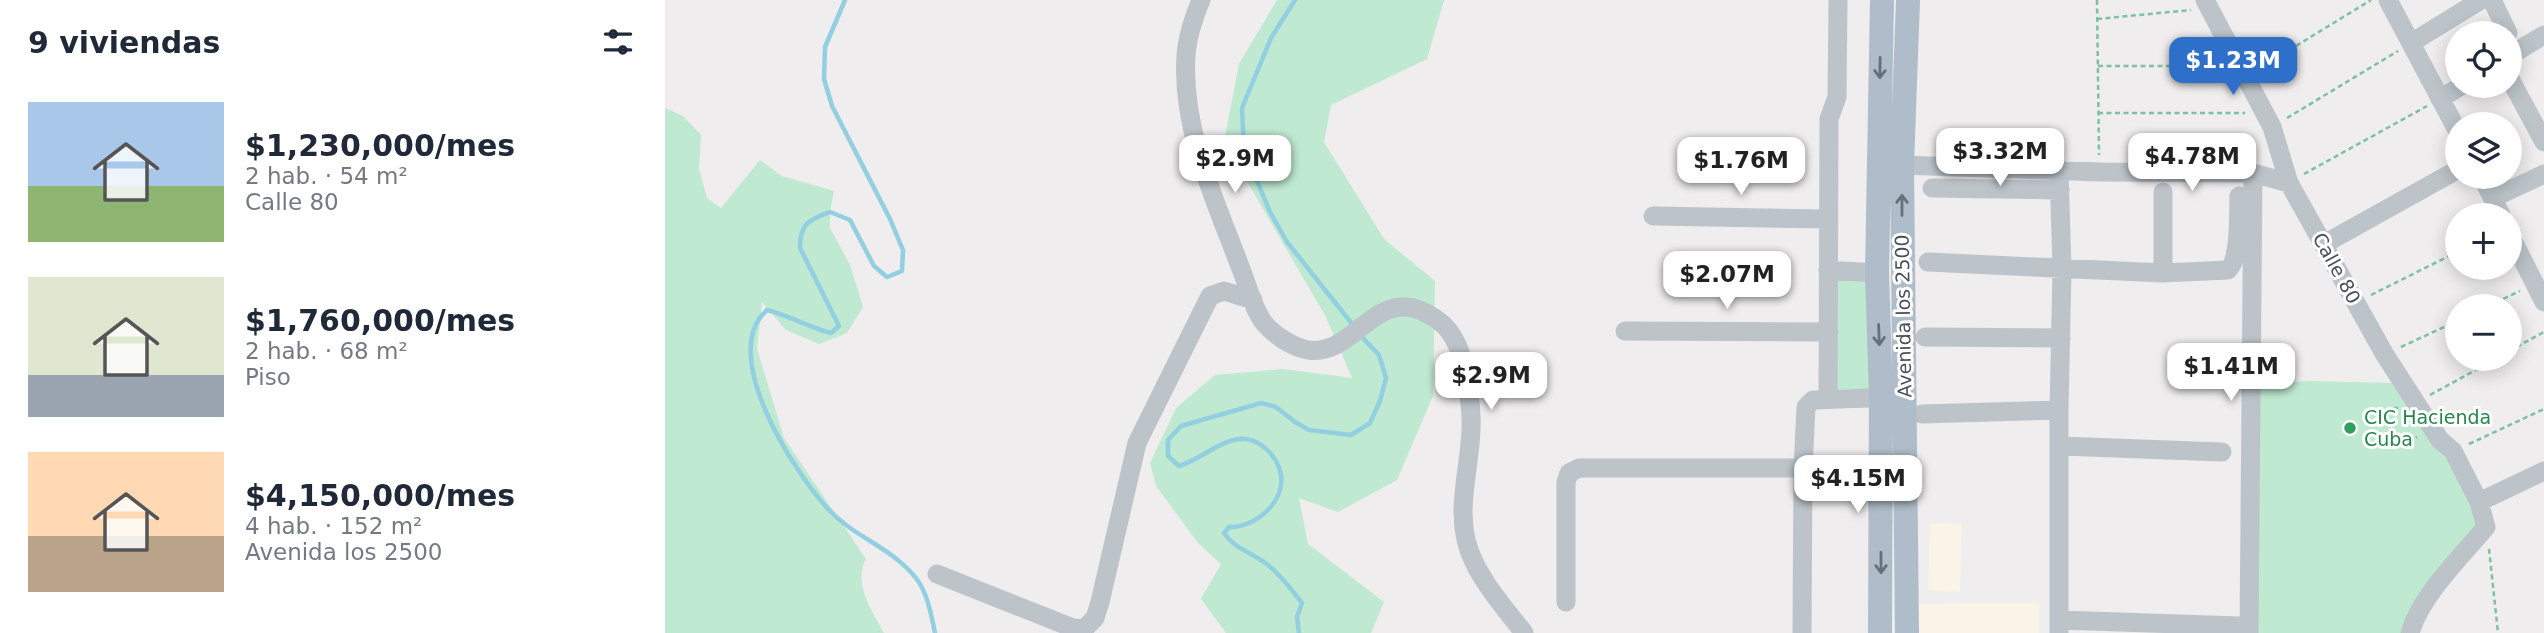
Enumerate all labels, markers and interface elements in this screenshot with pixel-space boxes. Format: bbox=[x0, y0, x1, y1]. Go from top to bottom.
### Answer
map controls bbox=[2445, 21, 2522, 371]
button: locate bbox=[2445, 21, 2522, 98]
icon: filters bbox=[599, 23, 637, 61]
text: 9 viviendas bbox=[28, 25, 220, 60]
pin: $1.23M bbox=[2176, 38, 2290, 97]
text: $1.23M bbox=[2185, 47, 2281, 73]
one-way arrow bbox=[1874, 56, 1887, 79]
button: layers bbox=[2445, 112, 2522, 189]
text: $1,230,000/mes bbox=[245, 128, 515, 163]
pin: $3.32M bbox=[1943, 128, 2057, 188]
icon: home bbox=[84, 130, 168, 214]
pin: $4.78M bbox=[2135, 134, 2249, 193]
pin: $2.9M bbox=[1186, 136, 1284, 195]
pin: $1.76M bbox=[1684, 138, 1798, 197]
text: $3.32M bbox=[1952, 138, 2048, 164]
text: $4.78M bbox=[2144, 143, 2240, 169]
text: $2.9M bbox=[1195, 145, 1275, 171]
text: $1.76M bbox=[1693, 147, 1789, 173]
text: 2 hab. · 54 m² bbox=[245, 163, 408, 189]
text: Calle 80 bbox=[245, 189, 339, 215]
one-way arrow bbox=[1895, 194, 1909, 217]
button: + bbox=[2445, 203, 2522, 280]
street label: Calle 80 bbox=[2309, 229, 2365, 307]
street label: Avenida los 2500 bbox=[1891, 234, 1915, 398]
pin: $2.07M bbox=[1670, 252, 1784, 311]
text: $2.07M bbox=[1679, 261, 1775, 287]
button: − bbox=[2445, 294, 2522, 371]
text: $1,760,000/mes bbox=[245, 303, 515, 338]
icon: home bbox=[84, 305, 168, 389]
one-way arrow bbox=[1872, 323, 1886, 346]
text: 2 hab. · 68 m² bbox=[245, 338, 408, 364]
pin: $1.41M bbox=[2174, 344, 2288, 403]
pin: $2.9M bbox=[1442, 352, 1540, 412]
text: $1.41M bbox=[2183, 353, 2279, 379]
text: $2.9M bbox=[1451, 362, 1531, 388]
text: Piso bbox=[245, 364, 291, 390]
place label: CIC Hacienda Cuba bbox=[2364, 406, 2491, 450]
marker: CIC Hacienda Cuba bbox=[2342, 420, 2358, 436]
pin: $4.15M bbox=[1801, 456, 1915, 515]
text: $4.15M bbox=[1810, 465, 1906, 491]
text: $4,150,000/mes bbox=[245, 478, 515, 513]
icon: home bbox=[84, 480, 168, 564]
text: 4 hab. · 152 m² bbox=[245, 513, 422, 539]
text: Avenida los 2500 bbox=[245, 539, 442, 565]
one-way arrow bbox=[1874, 552, 1888, 575]

